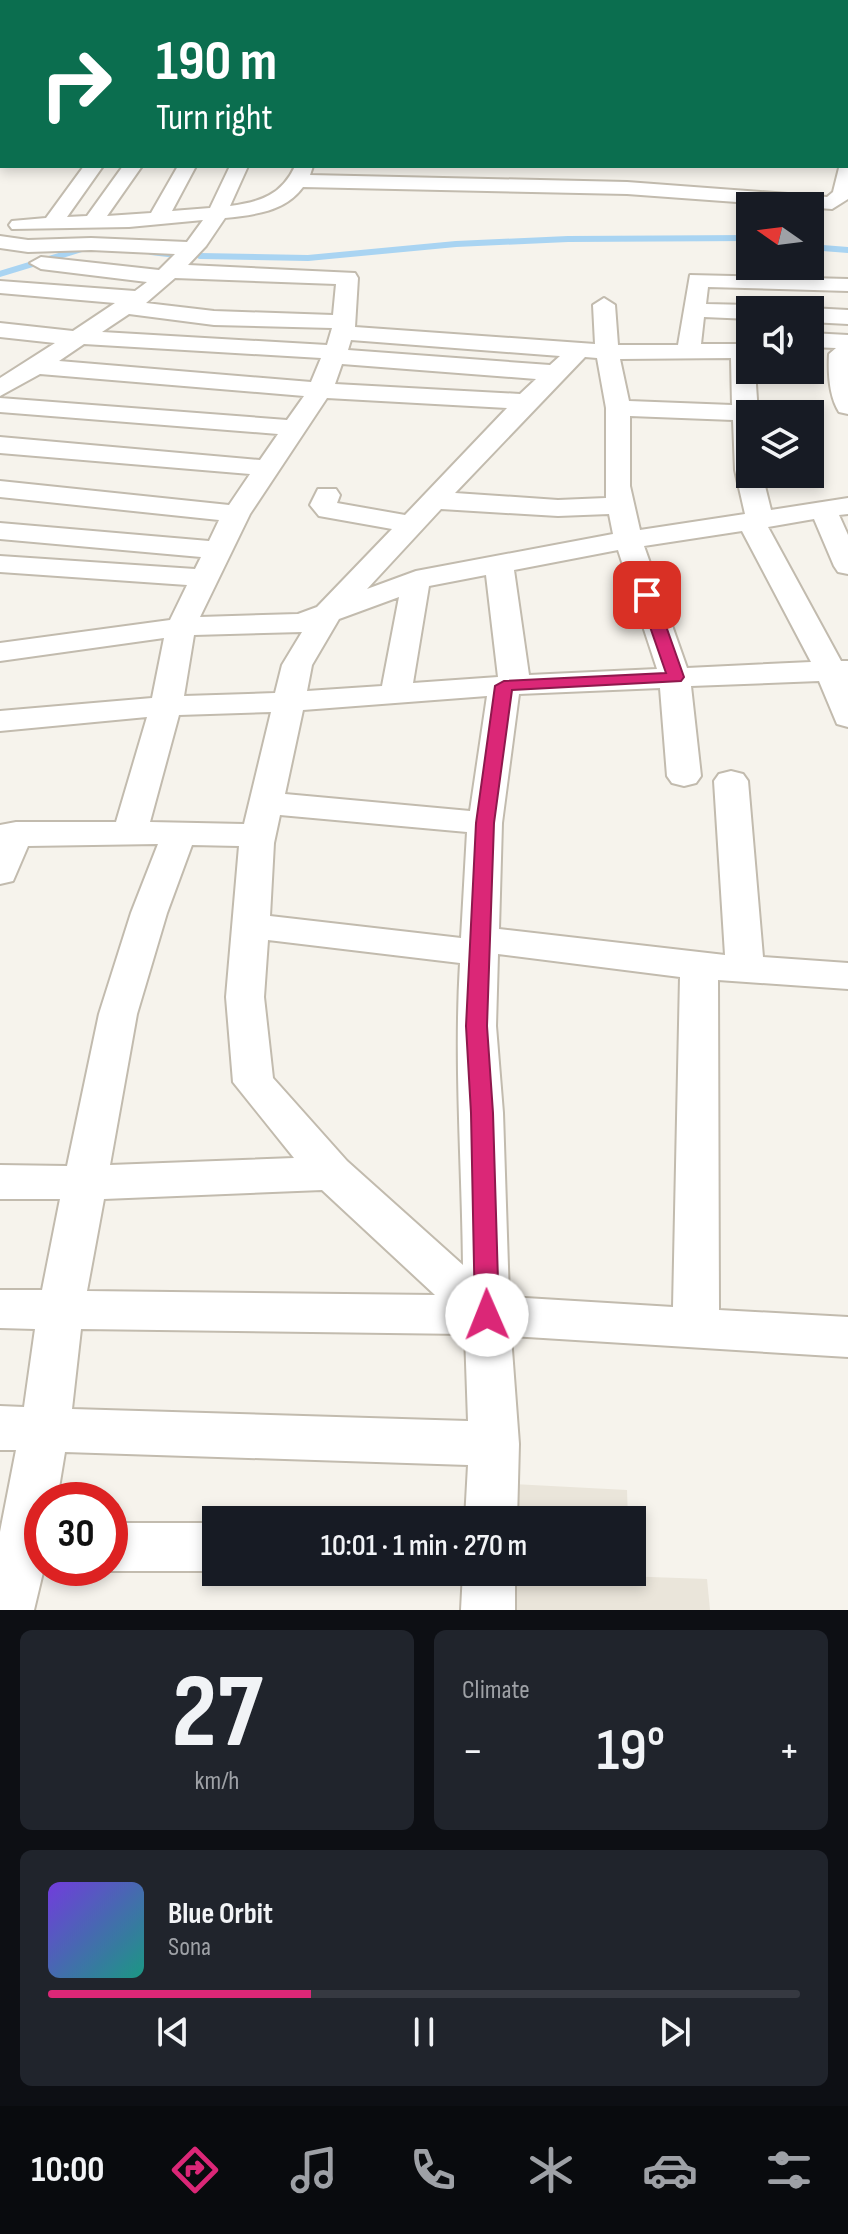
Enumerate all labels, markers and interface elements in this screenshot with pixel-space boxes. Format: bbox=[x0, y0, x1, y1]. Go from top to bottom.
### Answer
text: 190 m bbox=[156, 29, 277, 96]
icon: right bbox=[24, 32, 128, 136]
text: Turn right bbox=[156, 97, 273, 140]
north arrow bbox=[736, 192, 824, 280]
map controls bbox=[736, 192, 824, 488]
button: sound bbox=[736, 296, 824, 384]
button: layers bbox=[736, 400, 824, 488]
pin bbox=[613, 561, 681, 629]
icon: arrive bbox=[625, 573, 669, 617]
position arrow bbox=[445, 1273, 529, 1357]
speed limit sign: 30 bbox=[24, 1482, 128, 1586]
text: 10:01 · 1 min · 270 m bbox=[321, 1528, 527, 1564]
text: 27 bbox=[172, 1651, 262, 1776]
text: Climate bbox=[462, 1675, 530, 1706]
text: 19° bbox=[597, 1715, 665, 1787]
text: − bbox=[462, 1725, 484, 1778]
text: + bbox=[778, 1725, 800, 1778]
text: km/h bbox=[195, 1766, 239, 1797]
text: Blue Orbit bbox=[168, 1896, 273, 1932]
text: Sona bbox=[168, 1932, 211, 1963]
icon: previous bbox=[151, 2010, 195, 2054]
icon: pause bbox=[402, 2010, 446, 2054]
icon: next bbox=[653, 2010, 697, 2054]
icon: directions bbox=[167, 2142, 223, 2198]
icon: music bbox=[286, 2142, 342, 2198]
icon: phone bbox=[405, 2142, 461, 2198]
icon: climate bbox=[523, 2142, 579, 2198]
icon: car bbox=[642, 2142, 698, 2198]
icon: filters bbox=[761, 2142, 817, 2198]
text: 10:00 bbox=[31, 2149, 104, 2192]

